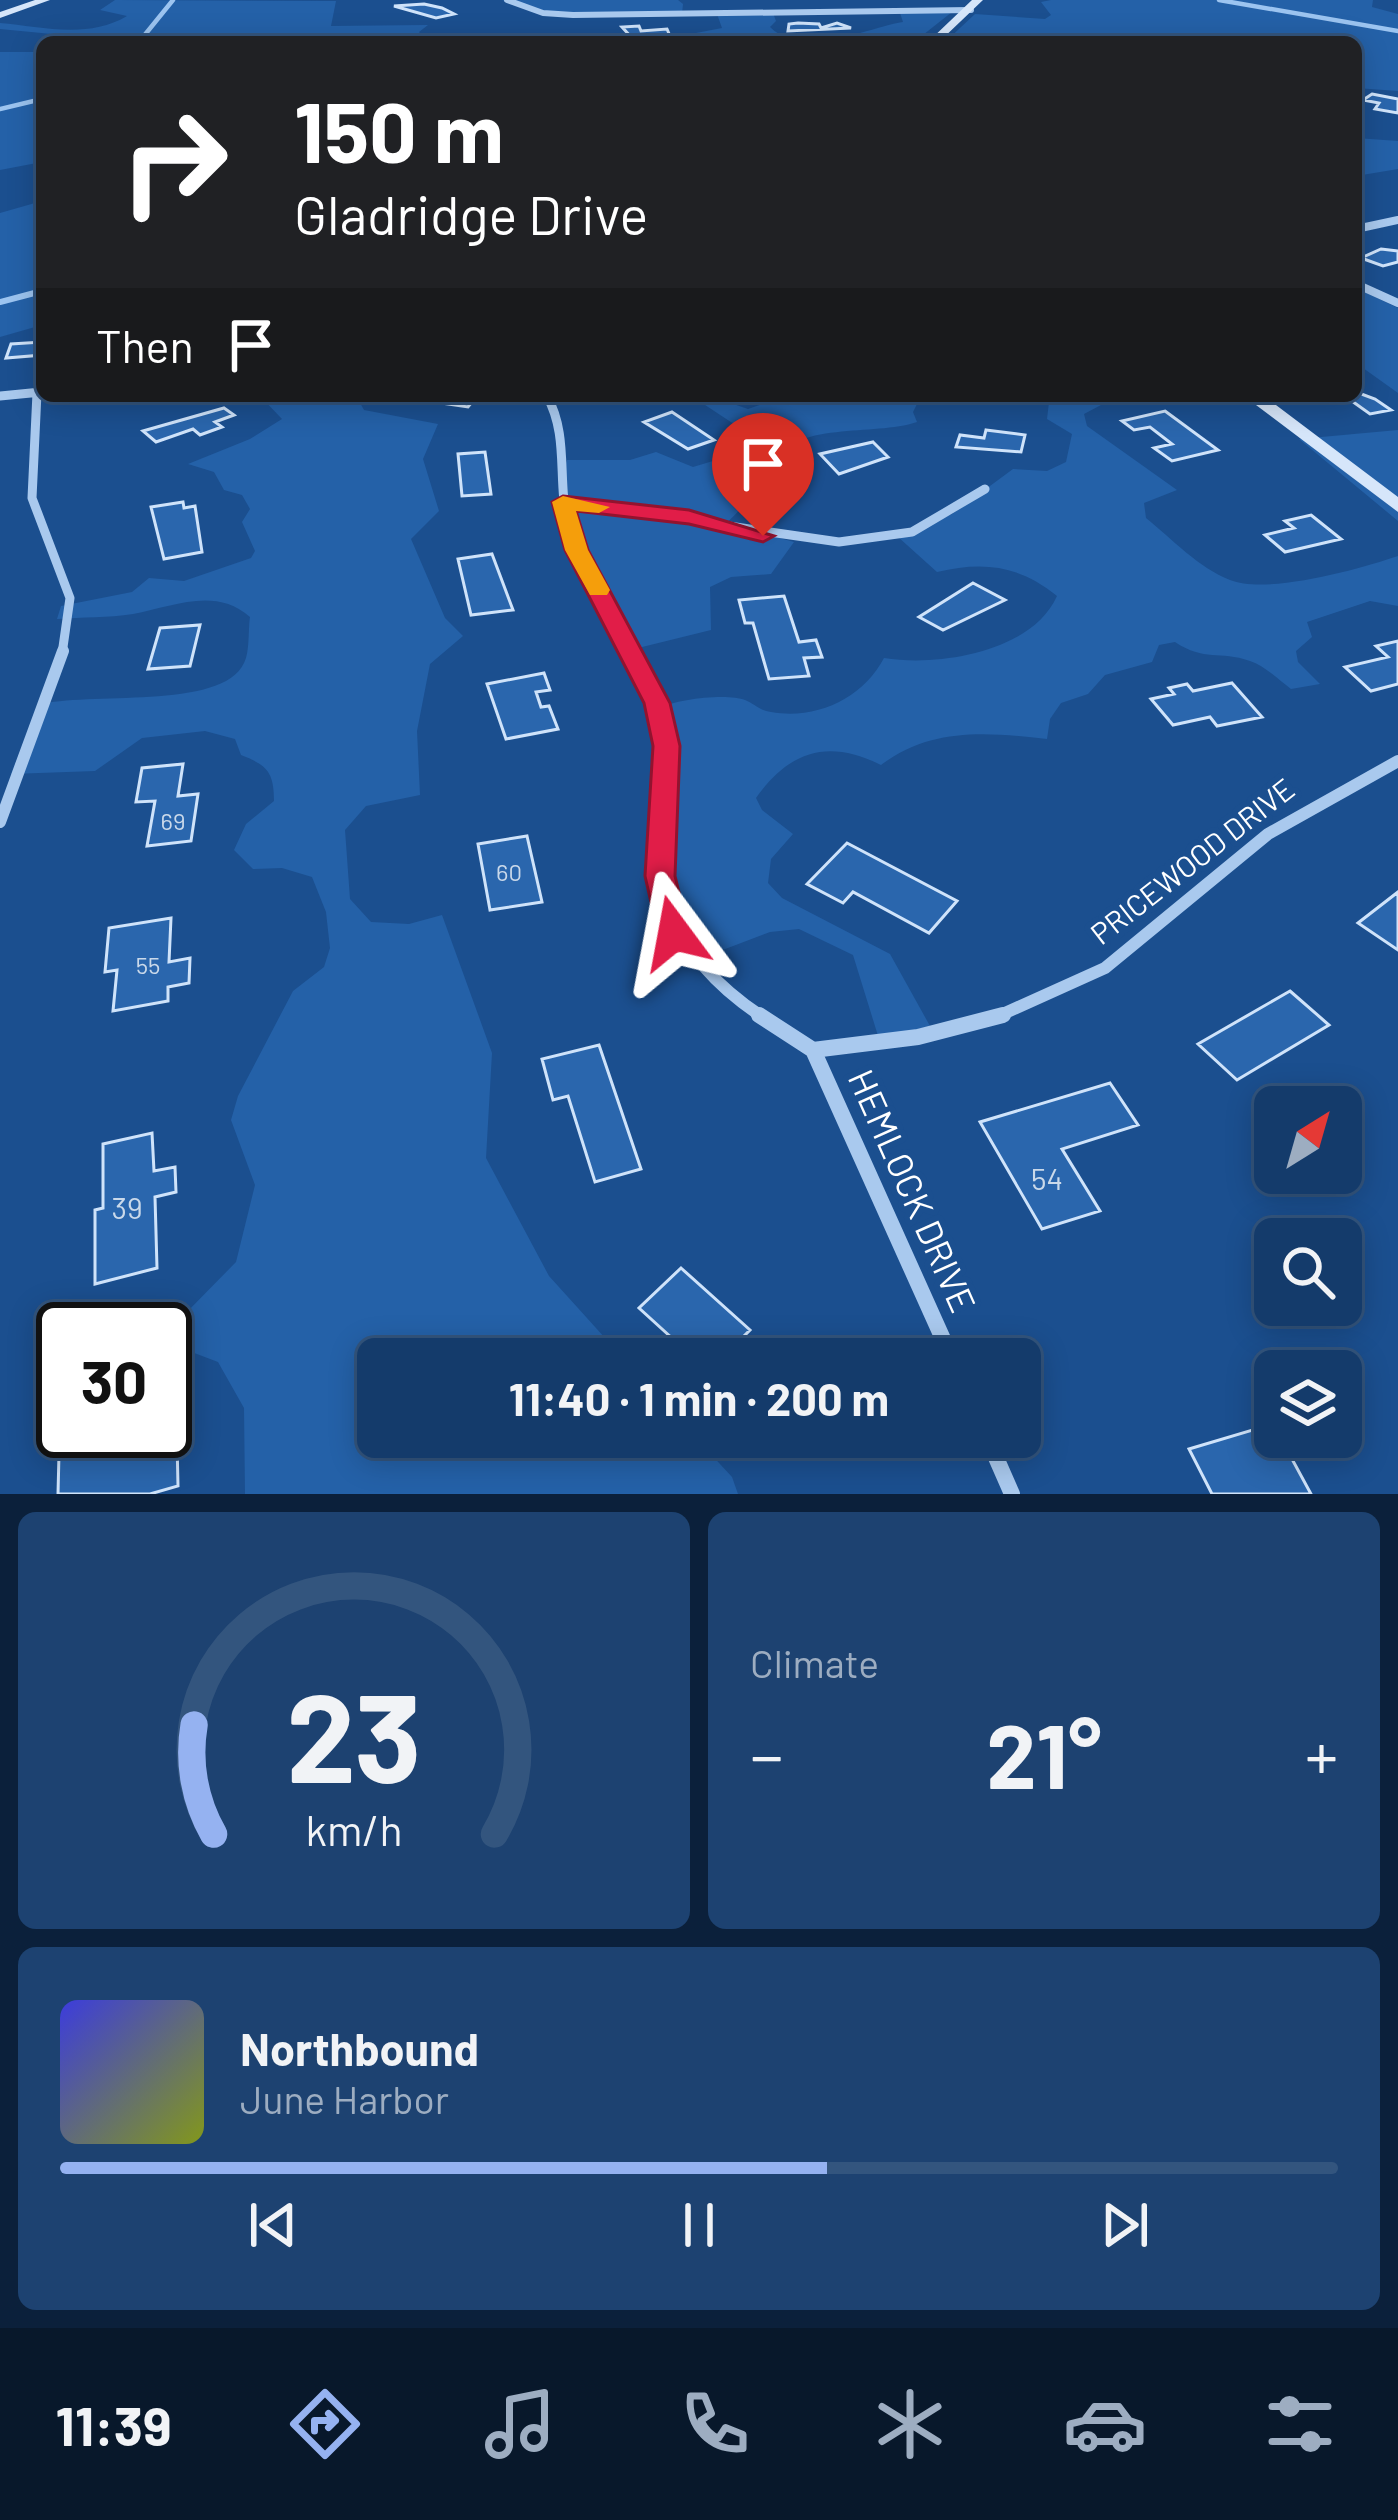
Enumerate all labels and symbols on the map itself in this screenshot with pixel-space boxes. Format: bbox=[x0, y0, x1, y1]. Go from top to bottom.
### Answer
pin bbox=[712, 413, 814, 536]
street label: PRICEWOOD DRIVE bbox=[1083, 770, 1301, 951]
house number: 69 bbox=[161, 806, 185, 835]
house number: 60 bbox=[496, 857, 522, 886]
position arrow bbox=[611, 870, 737, 996]
house number: 55 bbox=[136, 950, 160, 979]
street label: HEMLOCK DRIVE bbox=[841, 1062, 986, 1318]
north arrow bbox=[1254, 1086, 1362, 1194]
house number: 54 bbox=[1031, 1160, 1063, 1196]
house number: 39 bbox=[111, 1189, 143, 1225]
speed limit sign: 30 bbox=[36, 1302, 192, 1458]

